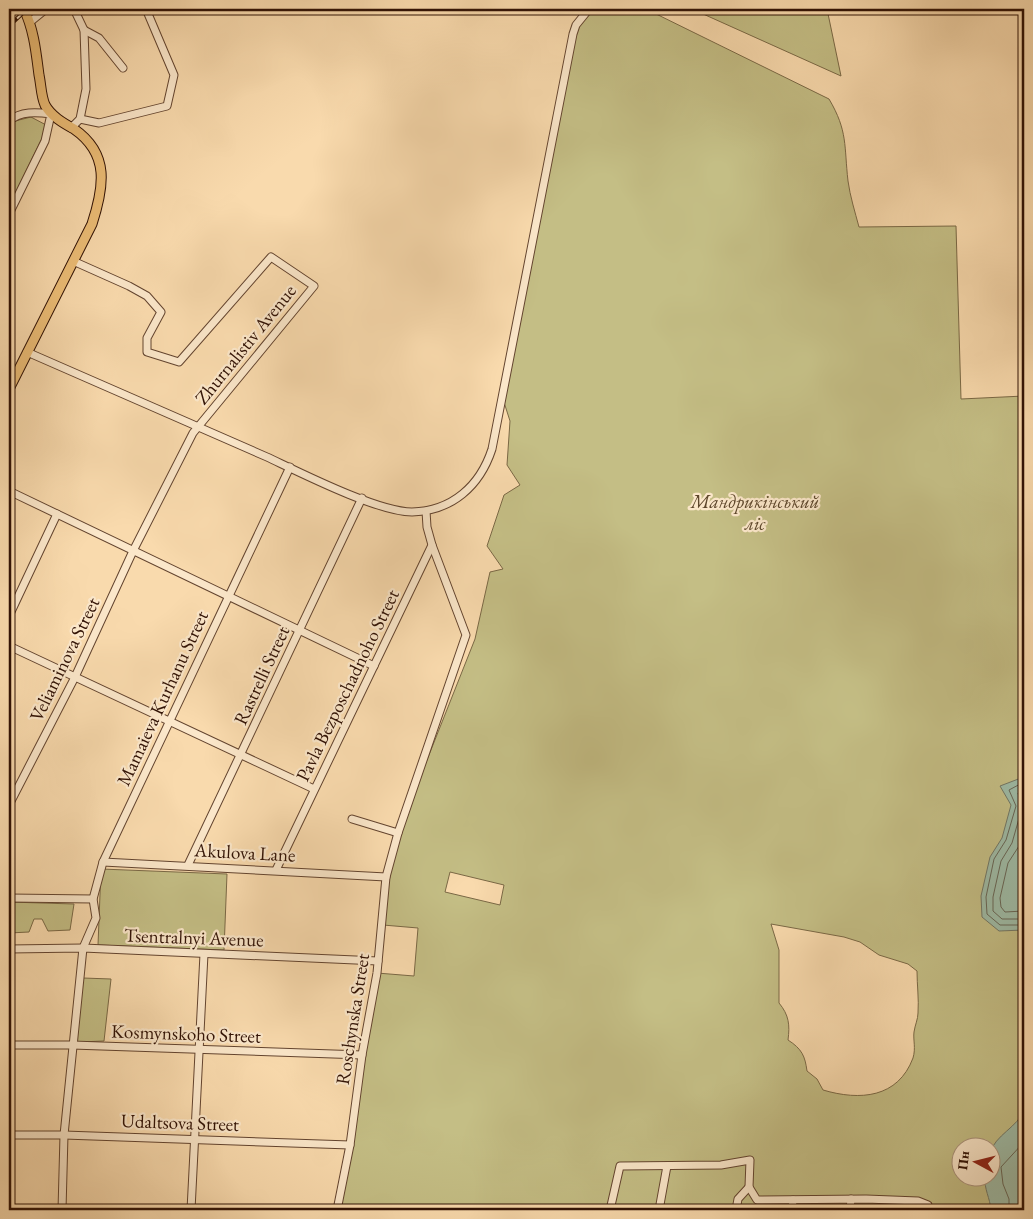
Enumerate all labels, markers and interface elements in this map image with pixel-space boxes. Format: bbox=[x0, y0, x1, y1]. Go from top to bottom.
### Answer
street label: Zhurnalistiv Avenue bbox=[189, 279, 302, 410]
park label: Мандрикінський ліс bbox=[690, 489, 820, 536]
street label: Pavla Bezposchadnoho Street bbox=[290, 585, 405, 785]
street label: Veliaminova Street bbox=[24, 593, 105, 725]
street label: Mamaieva Kurhanu Street bbox=[111, 607, 214, 790]
street label: Rastrelli Street bbox=[228, 622, 295, 729]
street label: Akulova Lane bbox=[193, 837, 296, 868]
street label: Tsentralnyi Avenue bbox=[124, 923, 264, 952]
street label: Roschynska Street bbox=[330, 952, 375, 1086]
street label: Kosmynskoho Street bbox=[111, 1018, 261, 1049]
street label: Udaltsova Street bbox=[120, 1108, 239, 1137]
north arrow bbox=[950, 1136, 1000, 1186]
text: Пн bbox=[953, 1150, 973, 1171]

